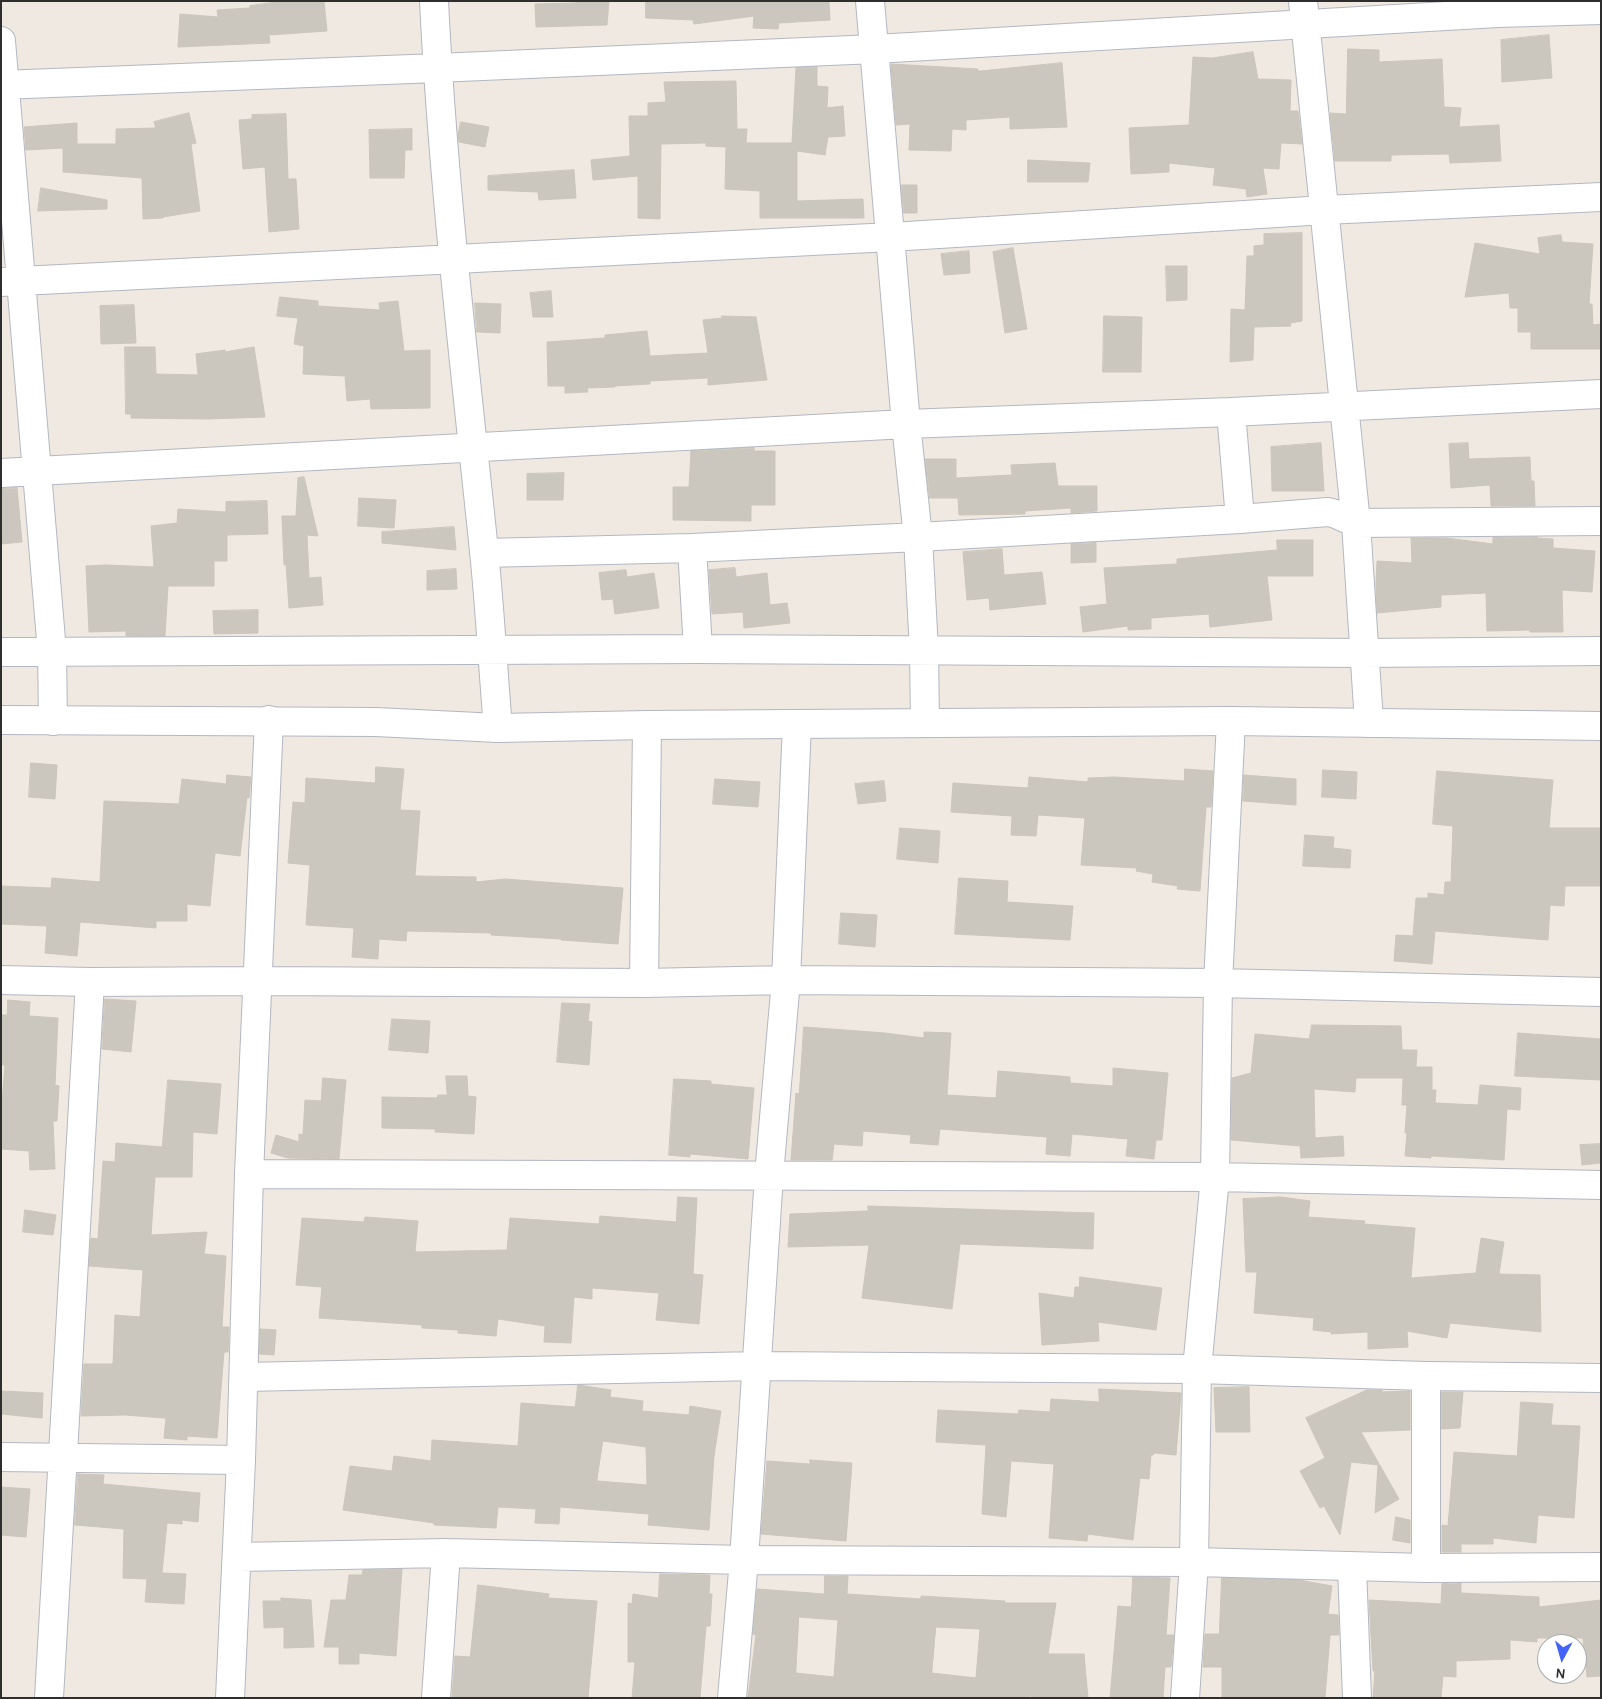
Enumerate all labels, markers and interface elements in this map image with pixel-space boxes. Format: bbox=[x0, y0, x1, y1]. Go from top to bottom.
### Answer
north arrow bbox=[1537, 1634, 1587, 1684]
text: N bbox=[1555, 1664, 1566, 1682]

